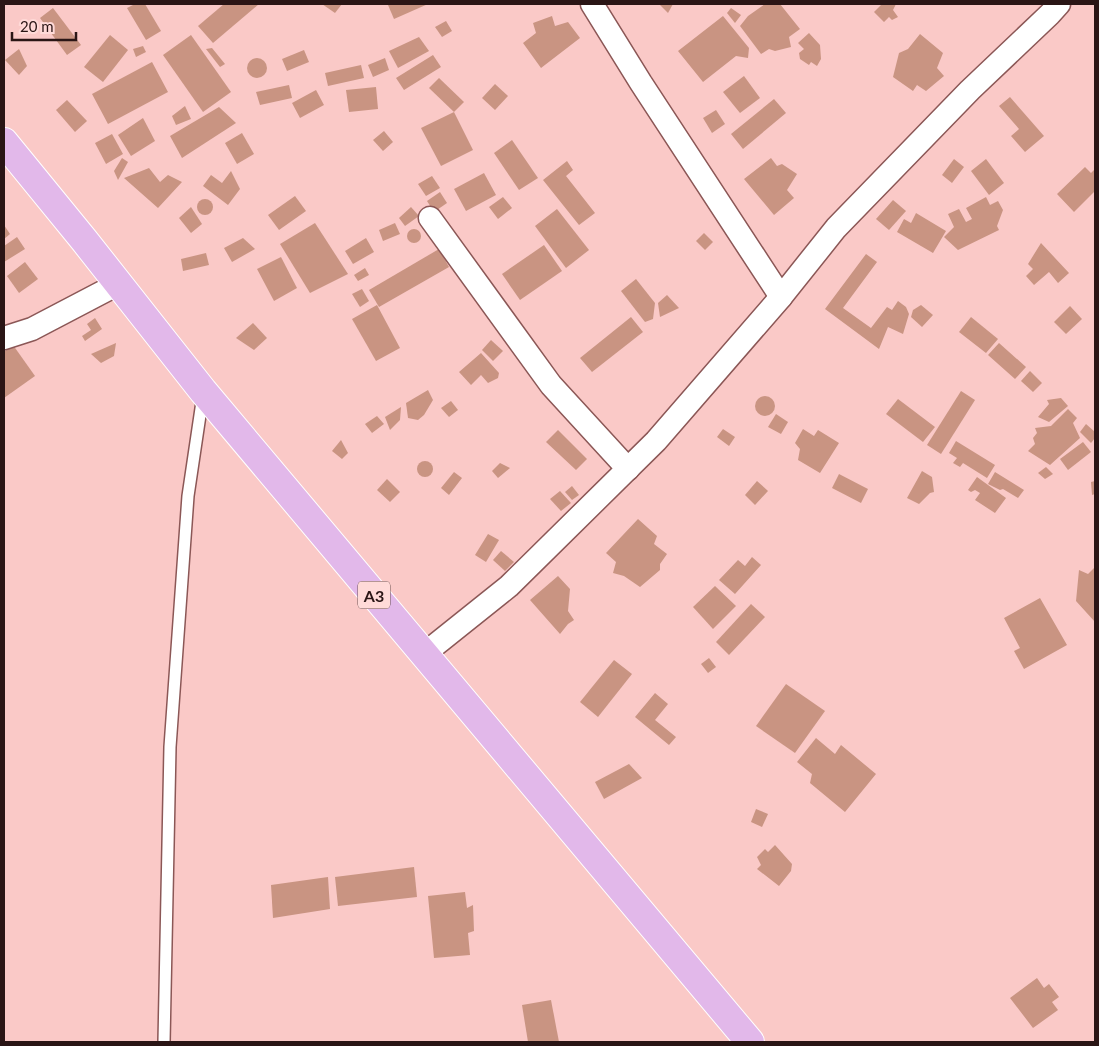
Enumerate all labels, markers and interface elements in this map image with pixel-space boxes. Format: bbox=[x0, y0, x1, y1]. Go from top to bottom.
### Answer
scale bar bbox=[12, 10, 76, 42]
text: 20 m bbox=[20, 17, 54, 35]
road number: A3 bbox=[358, 582, 390, 608]

